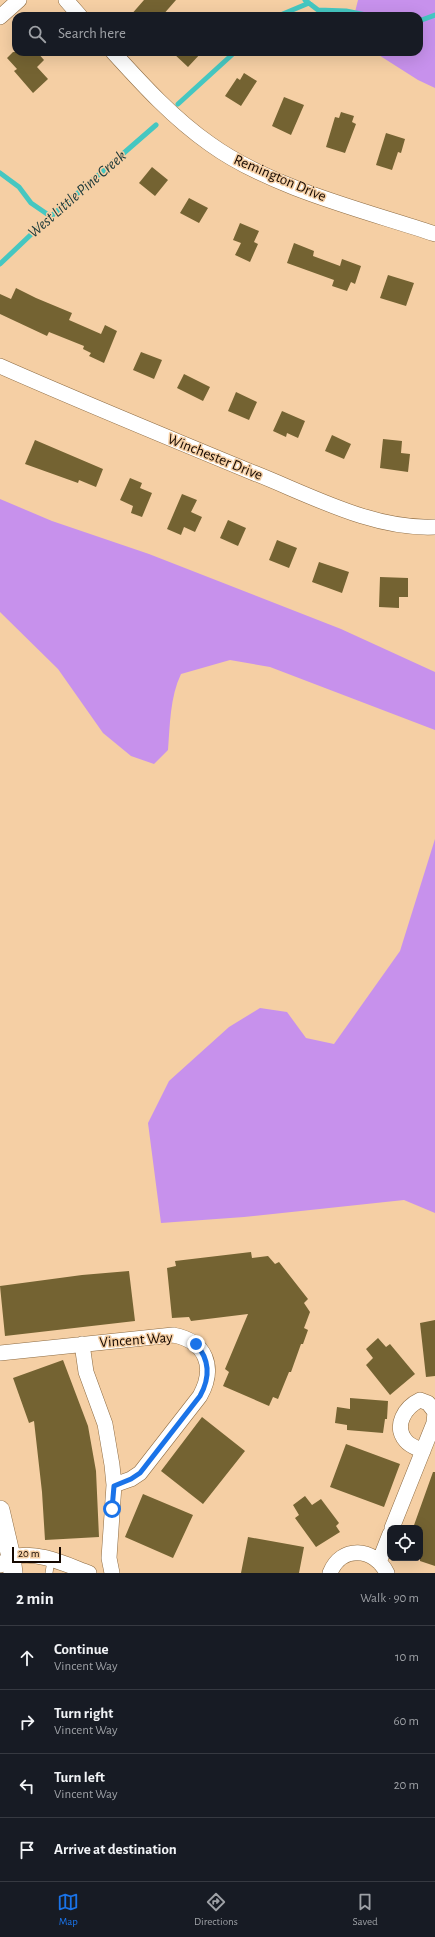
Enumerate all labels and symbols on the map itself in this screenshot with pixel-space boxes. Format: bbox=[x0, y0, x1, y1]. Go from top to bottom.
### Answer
water label: West Little Pine Creek bbox=[25, 147, 129, 241]
street label: Remington Drive bbox=[232, 152, 328, 204]
street label: Winchester Drive bbox=[165, 431, 265, 483]
street label: Vincent Way bbox=[99, 1330, 174, 1350]
route end bbox=[187, 1335, 205, 1353]
route start bbox=[103, 1500, 121, 1518]
scale bar bbox=[12, 1545, 61, 1564]

